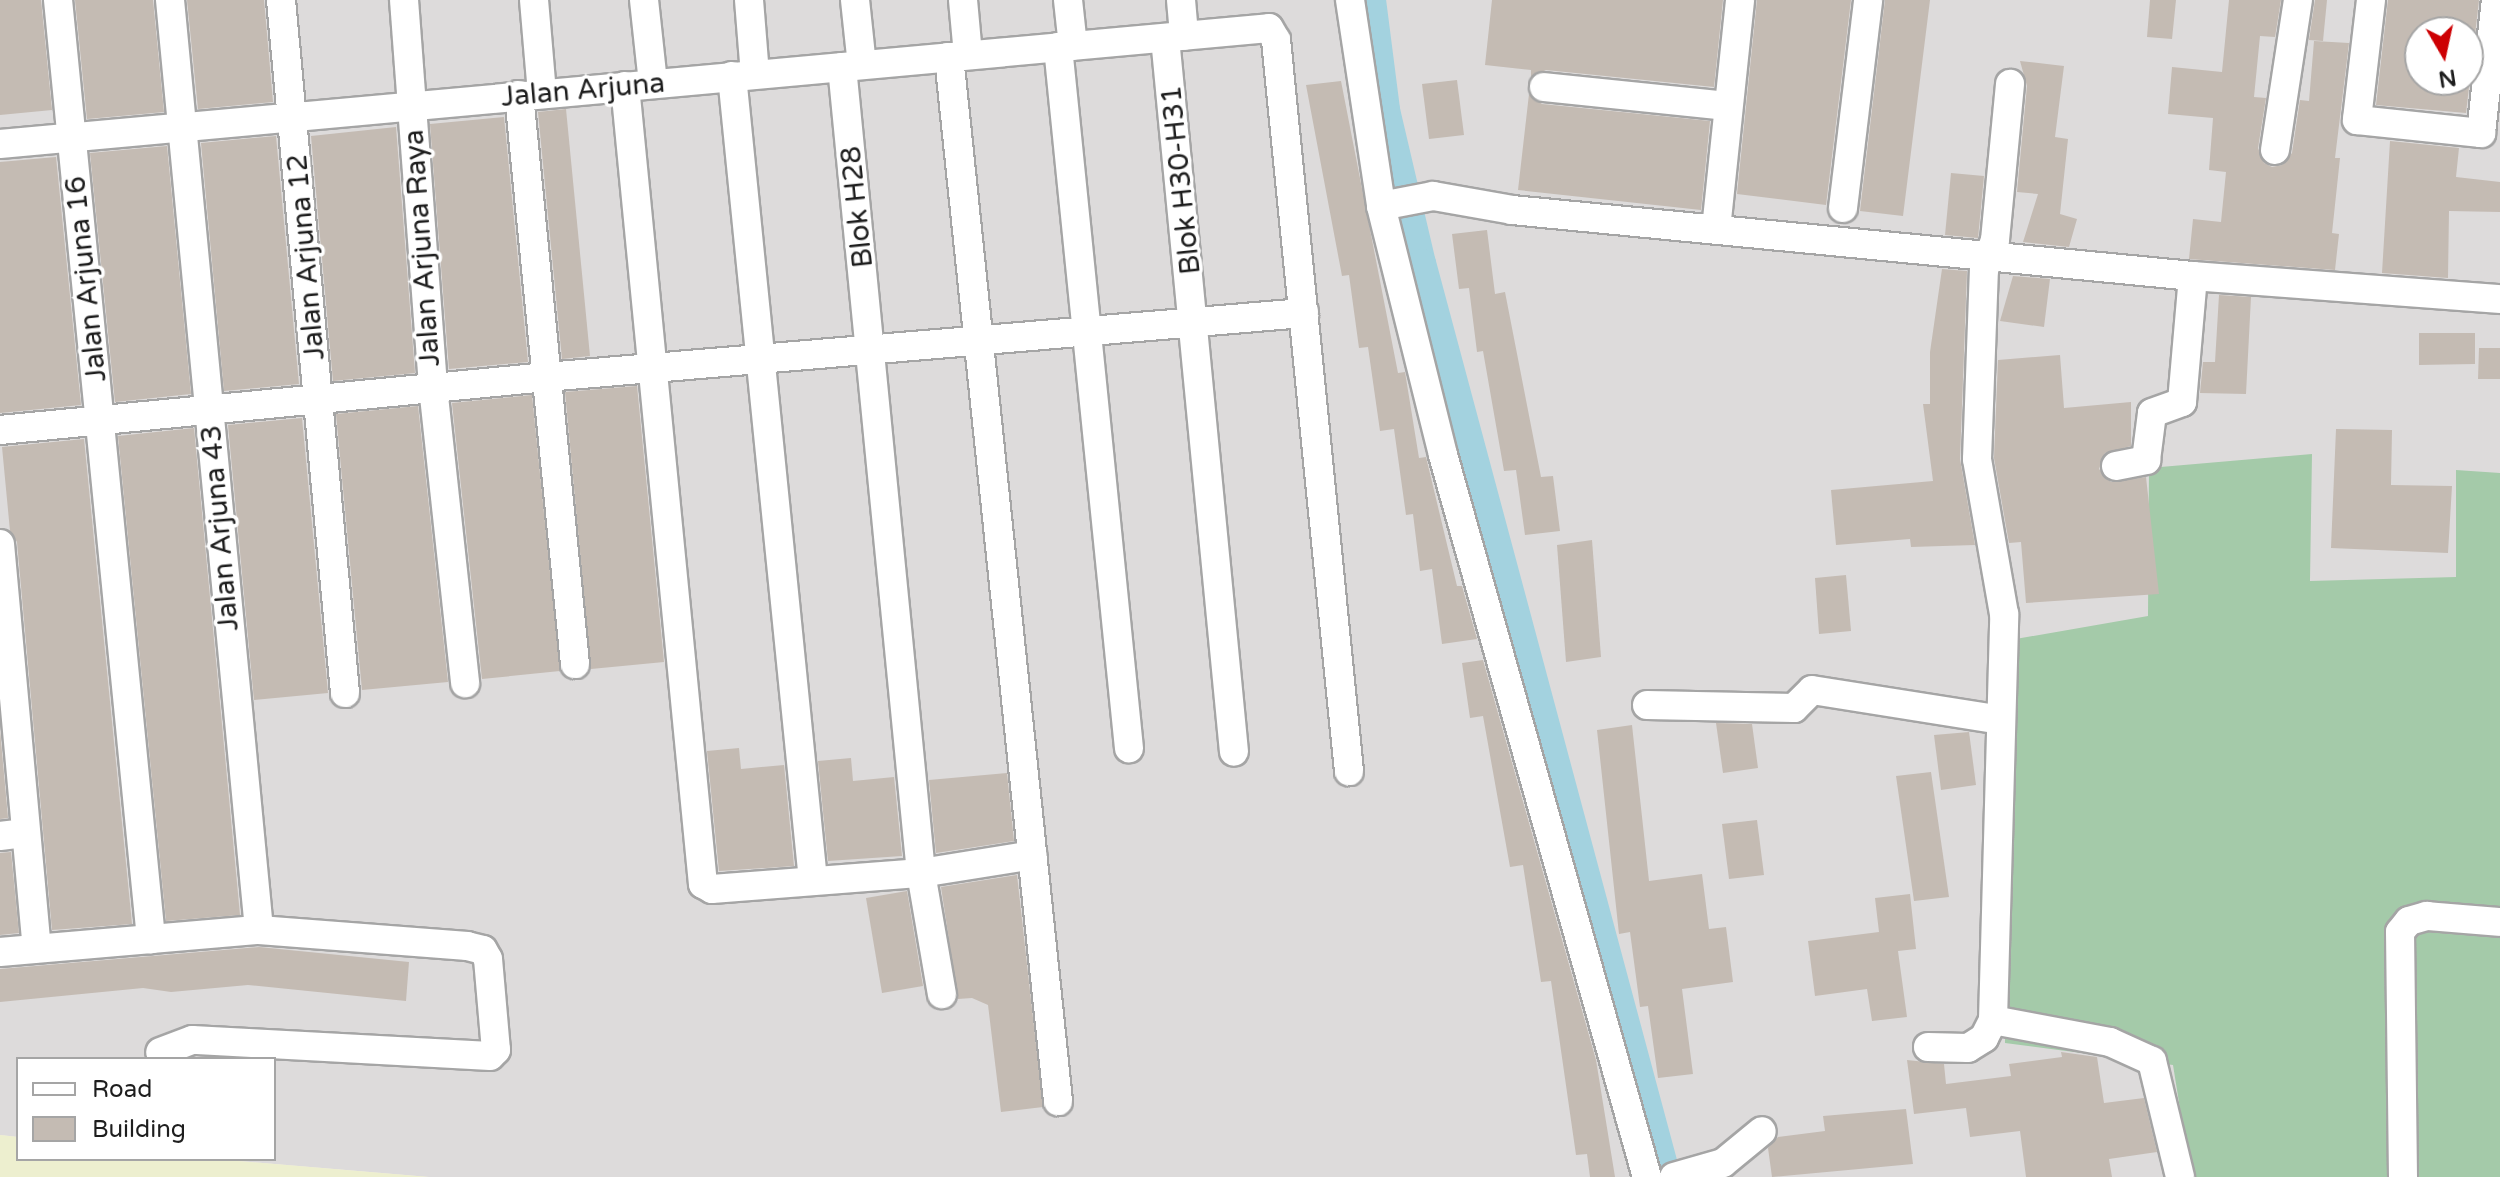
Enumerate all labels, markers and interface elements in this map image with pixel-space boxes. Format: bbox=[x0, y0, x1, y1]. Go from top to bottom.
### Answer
north arrow bbox=[2404, 16, 2484, 96]
text: N bbox=[2437, 64, 2458, 92]
street label: Jalan Arjuna bbox=[500, 66, 666, 114]
street label: Blok H30-H31 bbox=[1154, 84, 1208, 276]
street label: Jalan Arjuna Raya bbox=[397, 128, 447, 368]
street label: Blok H28 bbox=[834, 145, 880, 269]
street label: Jalan Arjuna 12 bbox=[280, 153, 332, 361]
street label: Jalan Arjuna 16 bbox=[58, 174, 114, 384]
street label: Jalan Arjuna 43 bbox=[194, 424, 246, 632]
legend bbox=[16, 1057, 276, 1161]
text: Road bbox=[92, 1075, 152, 1104]
text: Building bbox=[92, 1115, 186, 1144]

